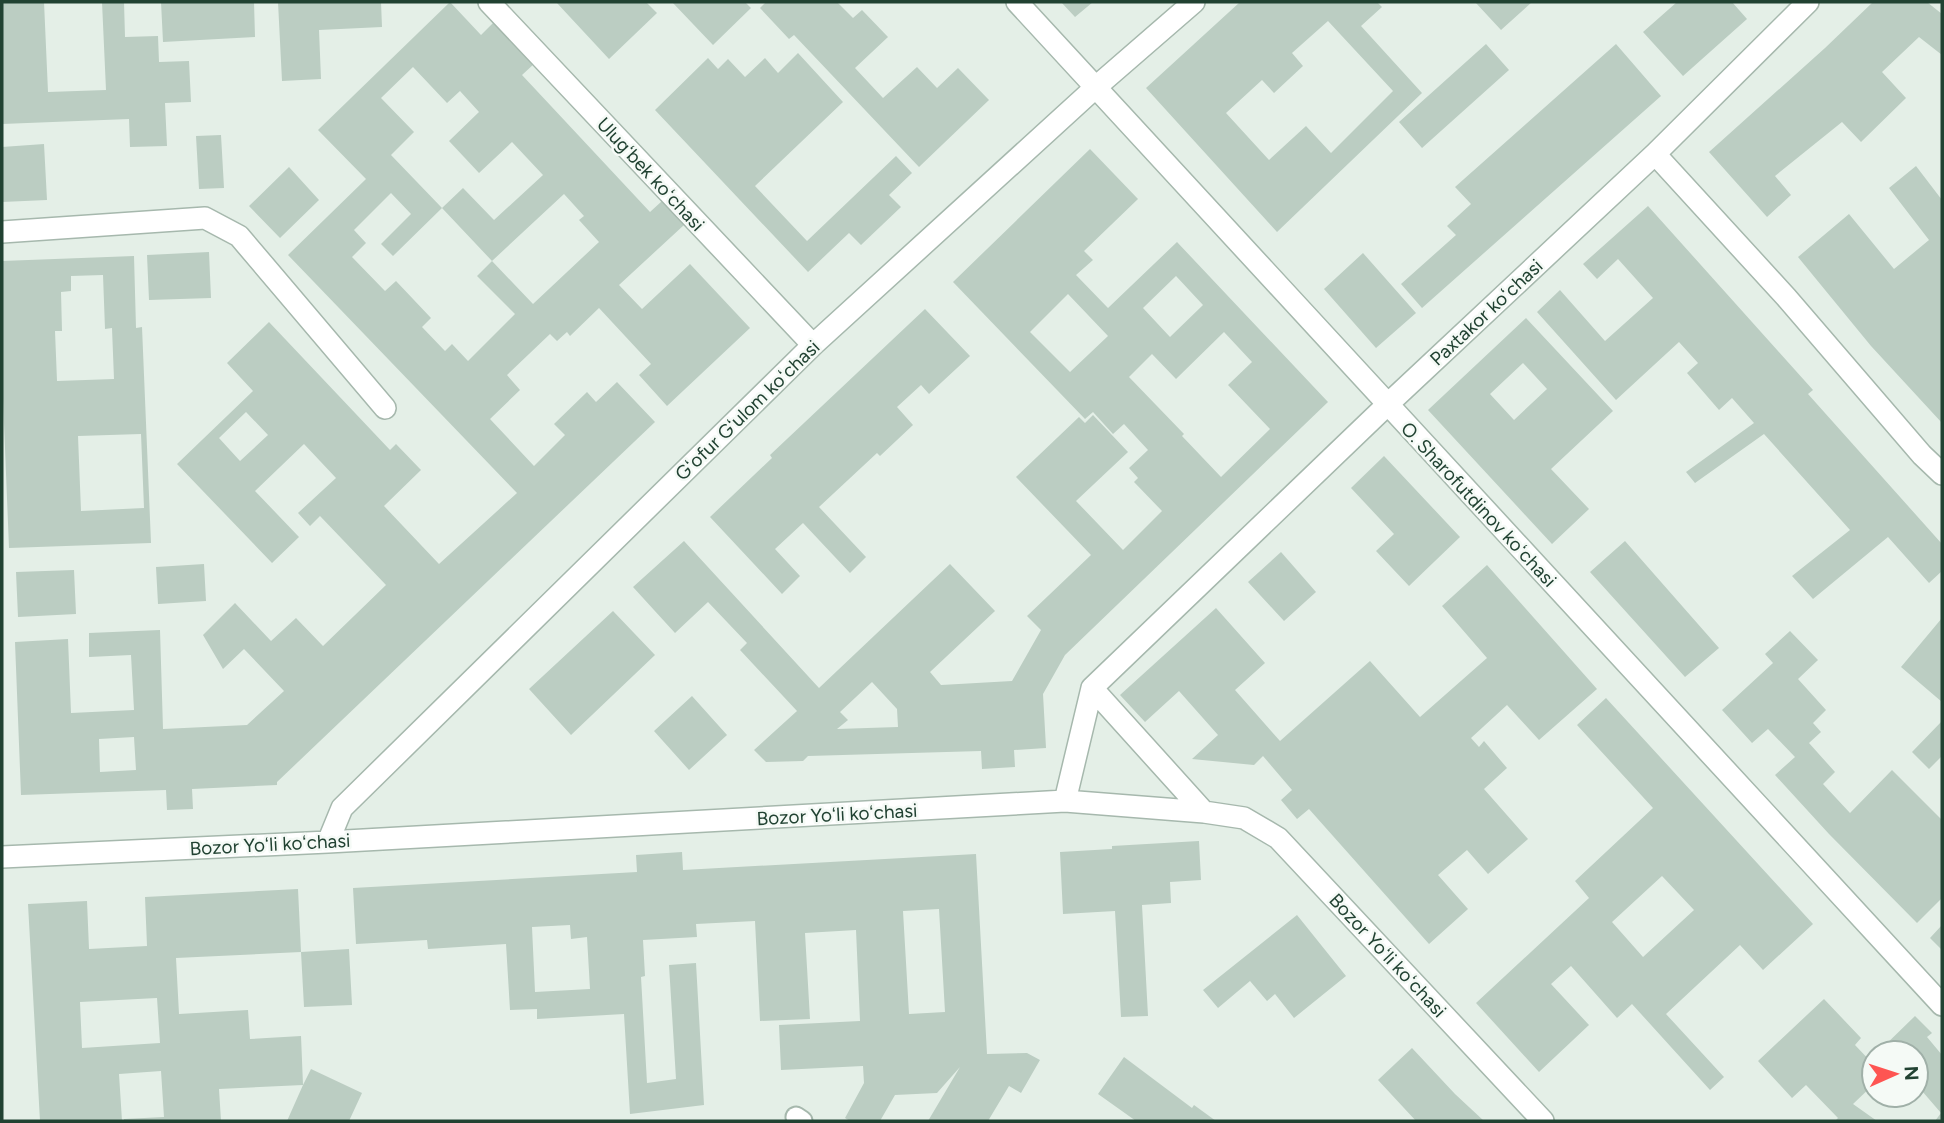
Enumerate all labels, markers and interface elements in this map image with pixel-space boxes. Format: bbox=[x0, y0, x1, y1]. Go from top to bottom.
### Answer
street label: Ulugʻbek koʻchasi bbox=[592, 113, 709, 236]
street label: Paxtakor koʻchasi bbox=[1425, 254, 1547, 370]
street label: Gʻofur Gʻulom koʻchasi bbox=[670, 335, 824, 485]
street label: O. Sharofutdinov koʻchasi bbox=[1396, 417, 1561, 592]
street label: Bozor Yoʻli koʻchasi bbox=[756, 799, 918, 830]
street label: Bozor Yoʻli koʻchasi bbox=[189, 829, 351, 860]
street label: Bozor Yoʻli koʻchasi bbox=[1324, 889, 1451, 1022]
north arrow bbox=[1860, 1039, 1930, 1109]
text: N bbox=[1900, 1065, 1923, 1081]

